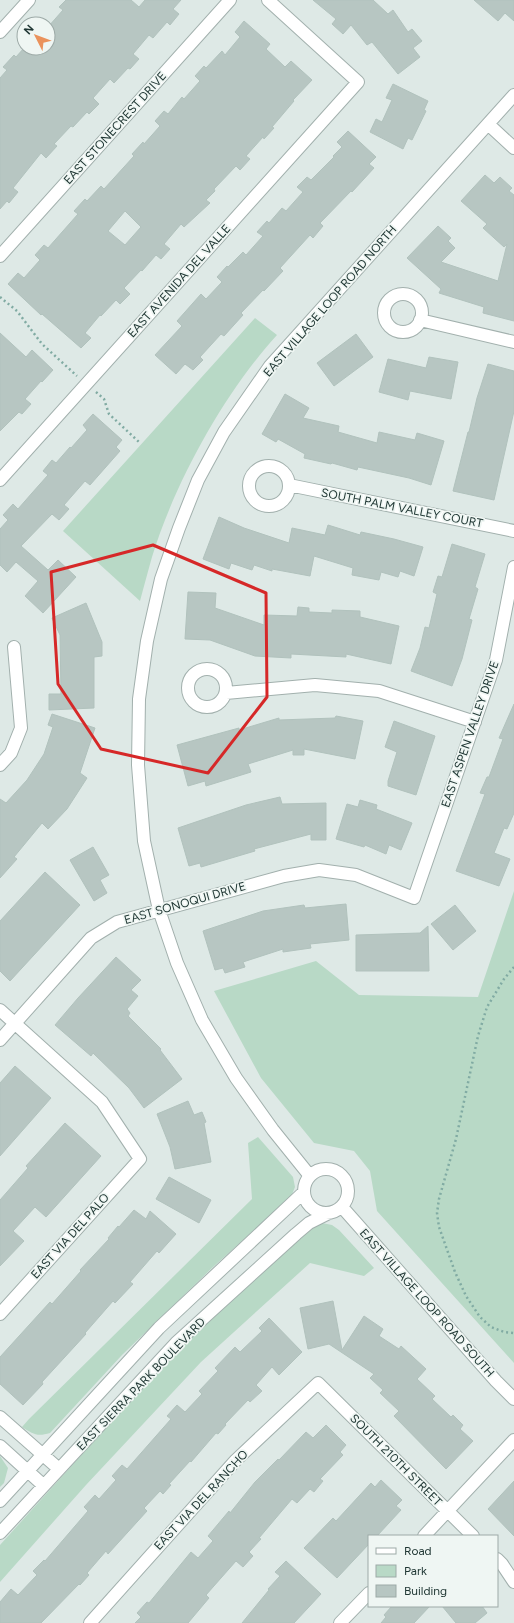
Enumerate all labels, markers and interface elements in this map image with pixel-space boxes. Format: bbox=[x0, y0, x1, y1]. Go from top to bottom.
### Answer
north arrow bbox=[16, 16, 56, 56]
text: N bbox=[21, 22, 37, 37]
street label: EAST STONECREST DRIVE bbox=[61, 69, 169, 187]
street label: EAST AVENIDA DEL VALLE bbox=[125, 222, 233, 340]
street label: EAST VILLAGE LOOP ROAD NORTH bbox=[261, 223, 399, 379]
street label: SOUTH PALM VALLEY COURT bbox=[320, 485, 484, 531]
street label: EAST ASPEN VALLEY DRIVE bbox=[438, 659, 502, 809]
street label: EAST SONOQUI DRIVE bbox=[123, 879, 247, 927]
street label: EAST VIA DEL PALO bbox=[28, 1191, 112, 1281]
street label: EAST VILLAGE LOOP ROAD SOUTH bbox=[357, 1226, 497, 1380]
street label: EAST SIERRA PARK BOULEVARD bbox=[74, 1315, 208, 1453]
street label: SOUTH 210TH STREET bbox=[347, 1411, 445, 1509]
street label: EAST VIA DEL RANCHO bbox=[151, 1447, 251, 1553]
legend bbox=[368, 1535, 498, 1607]
text: Road bbox=[404, 1544, 432, 1558]
text: Park bbox=[404, 1564, 427, 1578]
text: Building bbox=[404, 1584, 447, 1598]

